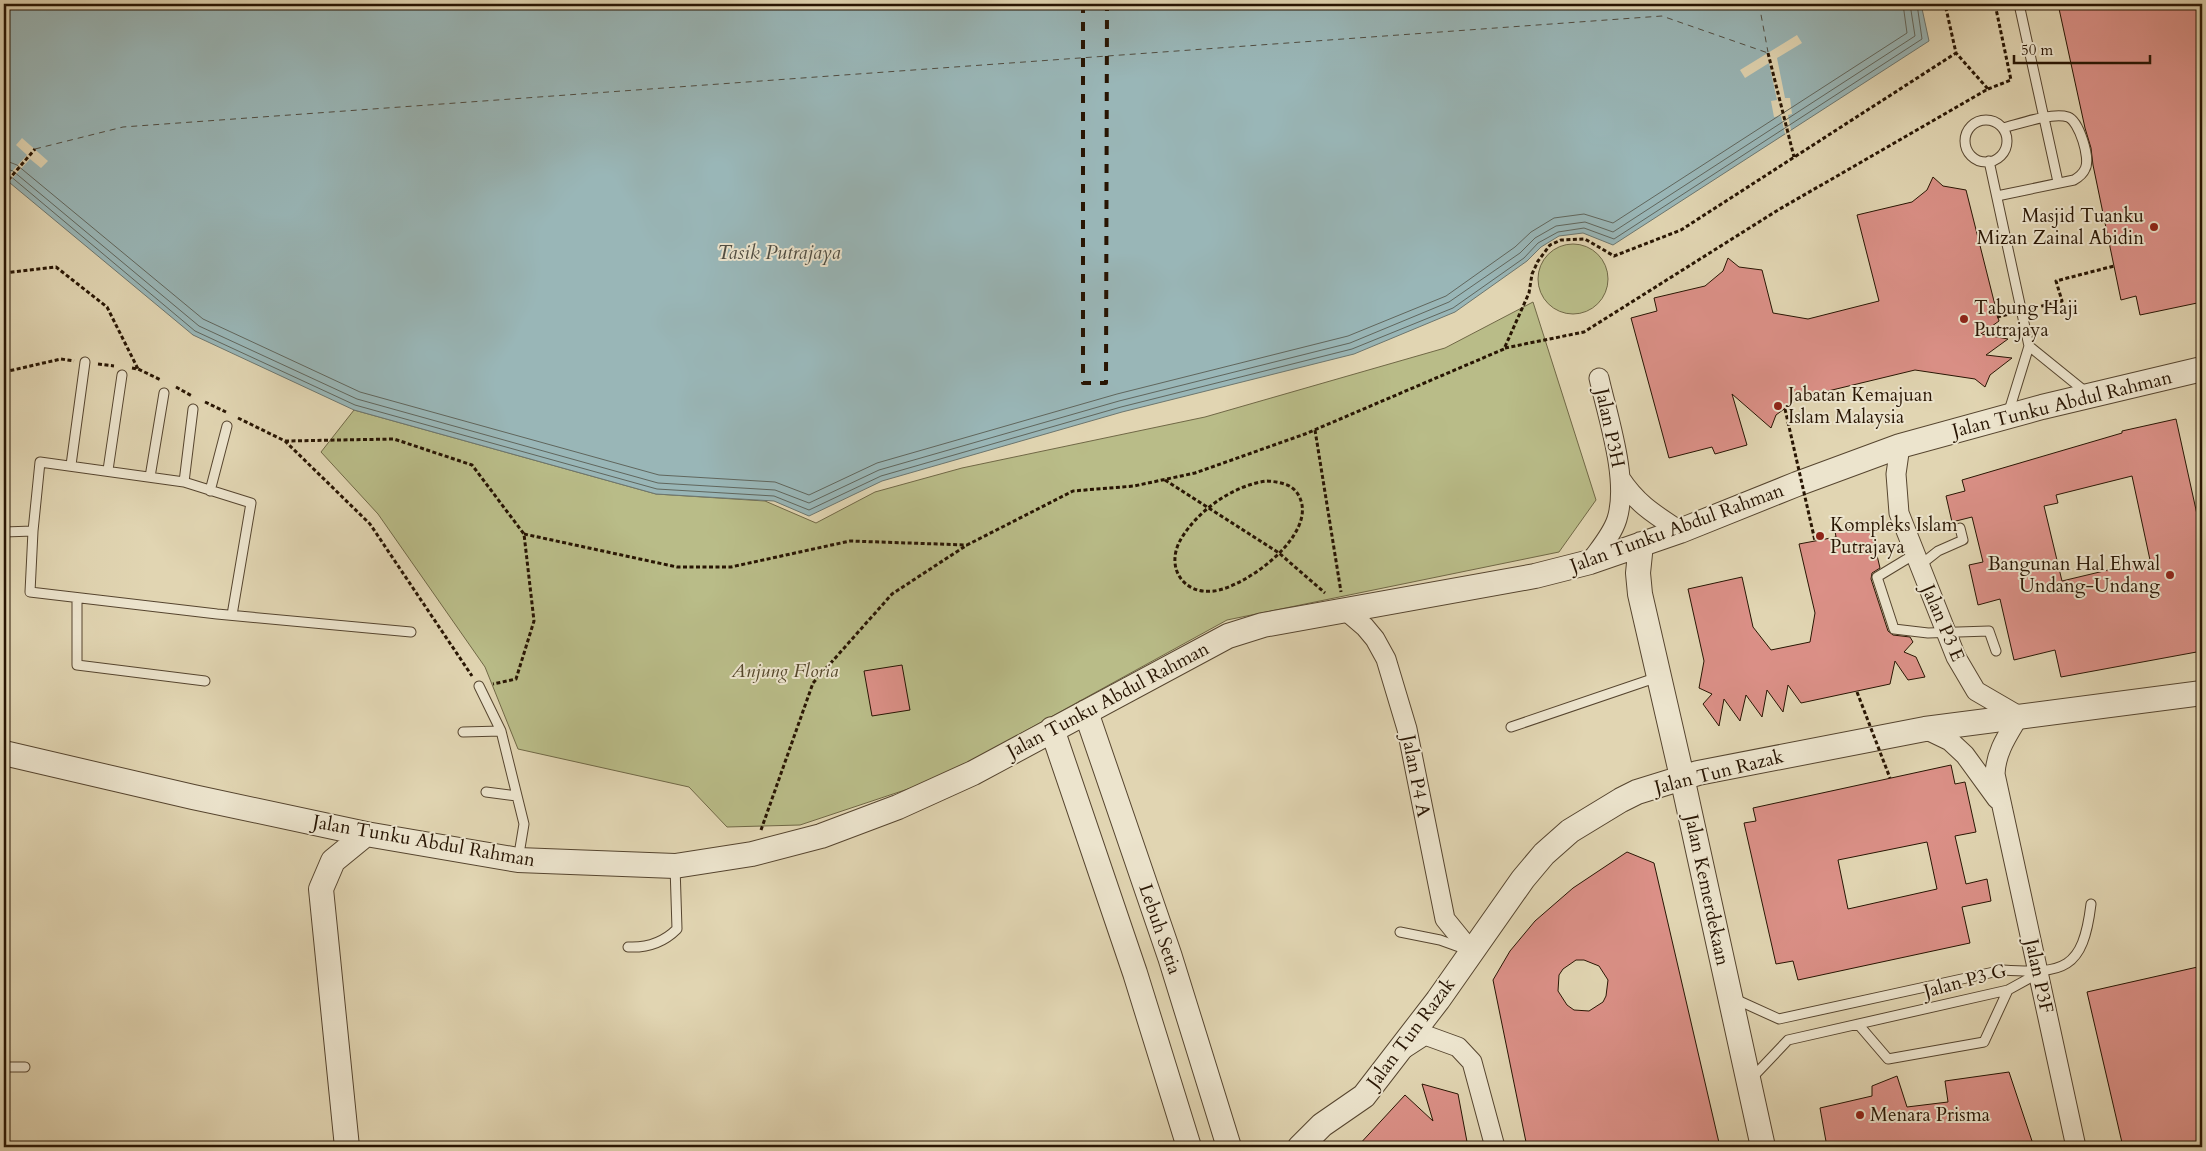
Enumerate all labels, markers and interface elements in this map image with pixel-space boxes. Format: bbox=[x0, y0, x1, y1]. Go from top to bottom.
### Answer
scale bar bbox=[2014, 32, 2150, 64]
text: 50 m bbox=[2021, 40, 2053, 60]
place label: Masjid Tuanku Mizan Zainal Abidin bbox=[1977, 203, 2144, 251]
marker: Masjid Tuanku Mizan Zainal Abidin bbox=[2148, 221, 2160, 233]
water label: Tasik Putrajaya bbox=[717, 239, 841, 266]
place label: Tabung Haji Putrajaya bbox=[1974, 295, 2078, 343]
marker: Tabung Haji Putrajaya bbox=[1958, 313, 1970, 325]
street label: Jalan Tunku Abdul Rahman bbox=[1947, 364, 2175, 445]
place label: Jabatan Kemajuan Islam Malaysia bbox=[1785, 382, 1933, 430]
street label: Jalan P3H bbox=[1588, 383, 1631, 470]
marker: Jabatan Kemajuan Islam Malaysia bbox=[1772, 400, 1784, 412]
street label: Jalan Tunku Abdul Rahman bbox=[1564, 477, 1788, 580]
place label: Kompleks Islam Putrajaya bbox=[1830, 512, 1959, 560]
marker: Kompleks Islam Putrajaya bbox=[1814, 530, 1826, 542]
place label: Bangunan Hal Ehwal Undang-Undang bbox=[1988, 551, 2160, 599]
marker: Bangunan Hal Ehwal Undang-Undang bbox=[2164, 569, 2176, 581]
street label: Jalan P3 E bbox=[1914, 578, 1971, 666]
street label: Jalan Tunku Abdul Rahman bbox=[1000, 635, 1214, 766]
park label: Anjung Floria bbox=[731, 658, 839, 684]
street label: Jalan P4 A bbox=[1395, 730, 1437, 820]
street label: Jalan Tun Razak bbox=[1649, 743, 1787, 801]
street label: Jalan Tunku Abdul Rahman bbox=[308, 808, 537, 873]
street label: Jalan Kemerdekaan bbox=[1678, 809, 1736, 968]
street label: Lebuh Setia bbox=[1132, 880, 1188, 978]
street label: Jalan P3F bbox=[2018, 933, 2060, 1016]
street label: Jalan P3 G bbox=[1918, 957, 2009, 1005]
street label: Jalan Tun Razak bbox=[1359, 972, 1462, 1096]
place label: Menara Prisma bbox=[1870, 1102, 1990, 1128]
marker: Menara Prisma bbox=[1854, 1109, 1866, 1121]

